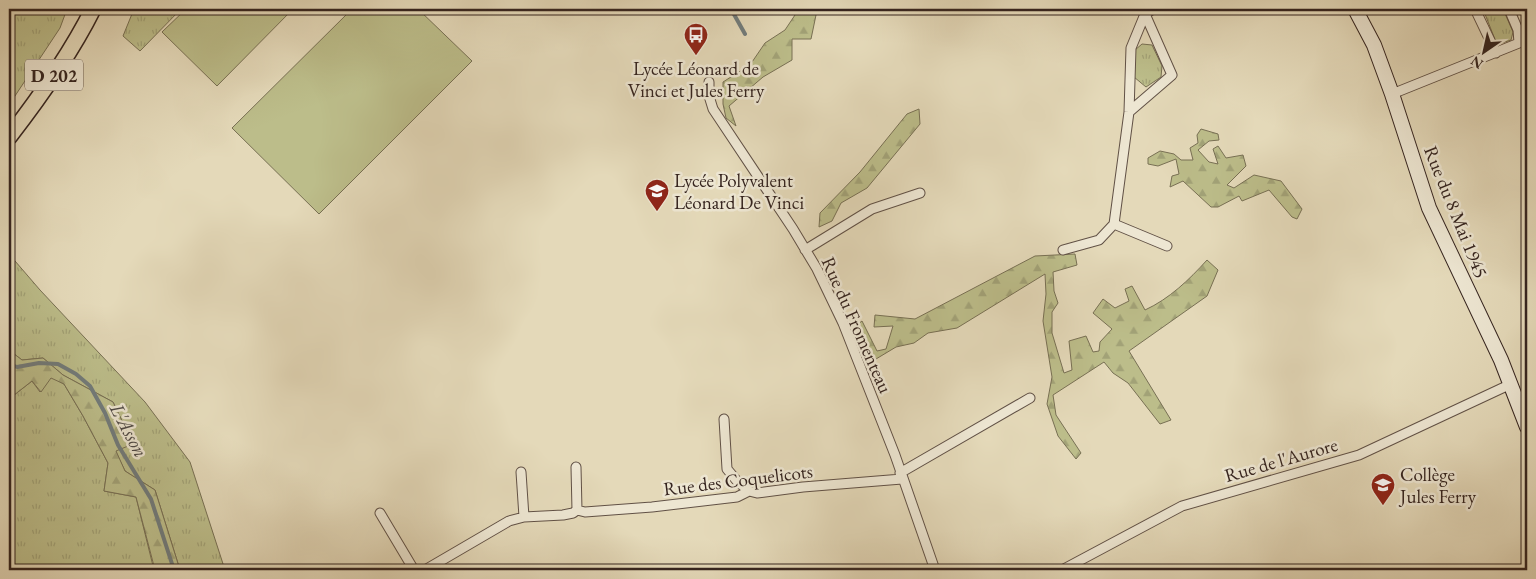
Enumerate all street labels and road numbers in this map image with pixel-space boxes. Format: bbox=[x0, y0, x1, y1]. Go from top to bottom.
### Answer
road number: D 202 bbox=[25, 60, 83, 90]
street label: Rue du 8 Mai 1945 bbox=[1418, 142, 1494, 282]
street label: Rue du Fromenteau bbox=[816, 253, 898, 397]
street label: Rue de l'Aurore bbox=[1222, 432, 1340, 488]
street label: Rue des Coquelicots bbox=[662, 458, 814, 502]

